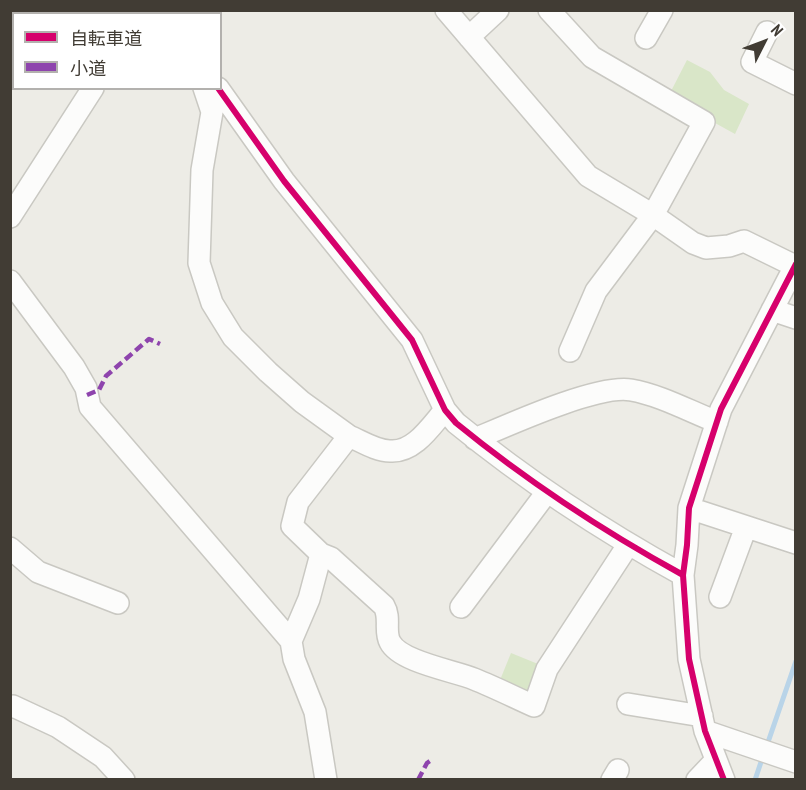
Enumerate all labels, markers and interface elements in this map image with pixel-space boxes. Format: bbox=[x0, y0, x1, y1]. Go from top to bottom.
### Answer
legend bbox=[12, 12, 222, 90]
north arrow bbox=[734, 12, 794, 72]
text: N bbox=[767, 20, 788, 40]
text: 自転車道 bbox=[70, 27, 142, 50]
text: 小道 bbox=[70, 57, 106, 80]

